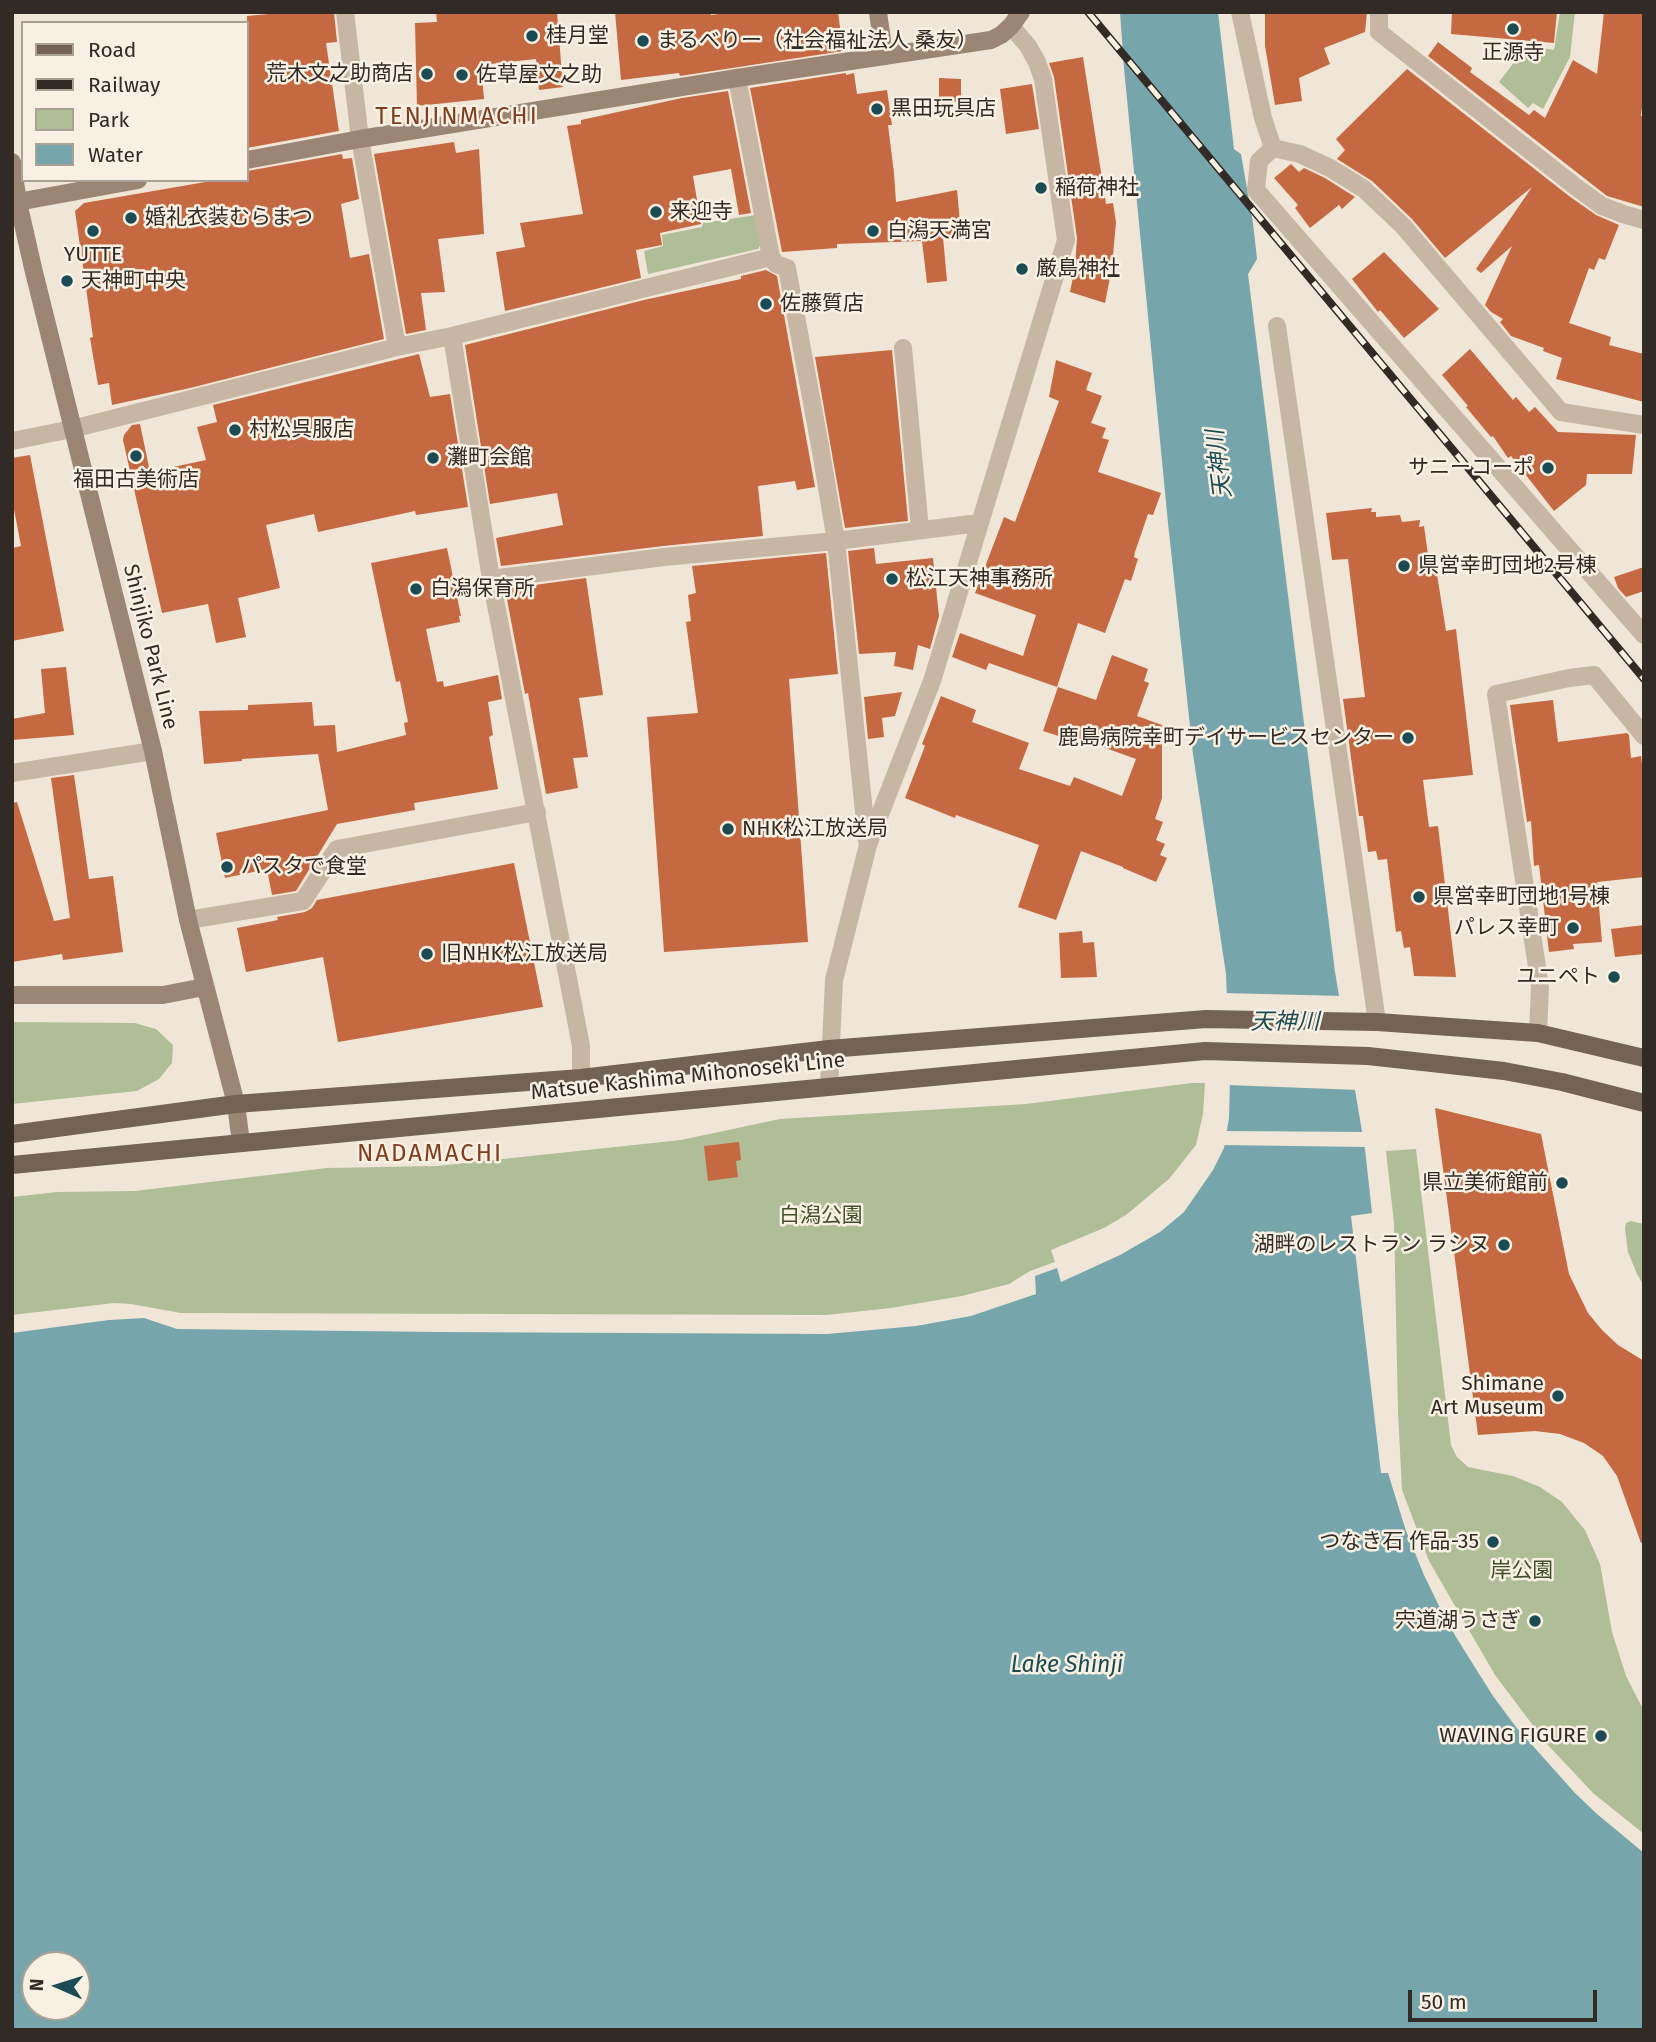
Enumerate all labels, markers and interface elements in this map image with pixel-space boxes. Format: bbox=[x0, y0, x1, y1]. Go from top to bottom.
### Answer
legend bbox=[21, 21, 248, 182]
marker: 正源寺 bbox=[1505, 21, 1521, 37]
place label: 桂月堂 bbox=[546, 23, 609, 49]
marker: 桂月堂 bbox=[524, 28, 540, 44]
place label: まるべりー（社会福祉法人 桑友） bbox=[657, 28, 978, 54]
marker: まるべりー（社会福祉法人 桑友） bbox=[635, 33, 651, 49]
text: Road bbox=[88, 37, 136, 63]
place label: 正源寺 bbox=[1482, 40, 1544, 66]
place label: 荒木文之助商店 bbox=[266, 61, 413, 87]
place label: 佐草屋文之助 bbox=[476, 62, 602, 88]
marker: 荒木文之助商店 bbox=[419, 66, 435, 82]
marker: 佐草屋文之助 bbox=[454, 67, 470, 83]
text: Railway bbox=[88, 72, 160, 98]
place label: 黒田玩具店 bbox=[891, 96, 996, 122]
marker: 黒田玩具店 bbox=[869, 101, 885, 117]
district label: TENJINMACHI bbox=[377, 103, 537, 131]
text: Park bbox=[88, 107, 129, 133]
text: Water bbox=[88, 142, 143, 168]
place label: 稲荷神社 bbox=[1055, 175, 1139, 201]
marker: 稲荷神社 bbox=[1033, 180, 1049, 196]
place label: 来迎寺 bbox=[670, 199, 733, 225]
marker: 来迎寺 bbox=[648, 204, 664, 220]
place label: 婚礼衣装むらまつ bbox=[145, 205, 313, 231]
marker: 婚礼衣装むらまつ bbox=[123, 210, 139, 226]
place label: 白潟天満宮 bbox=[887, 218, 992, 244]
marker: YUTTE bbox=[85, 223, 101, 239]
marker: 白潟天満宮 bbox=[865, 223, 881, 239]
place label: YUTTE bbox=[64, 242, 122, 268]
place label: 厳島神社 bbox=[1036, 256, 1120, 282]
marker: 厳島神社 bbox=[1014, 261, 1030, 277]
place label: 天神町中央 bbox=[81, 268, 186, 294]
marker: 天神町中央 bbox=[59, 273, 75, 289]
place label: 佐藤質店 bbox=[780, 291, 864, 317]
marker: 佐藤質店 bbox=[758, 296, 774, 312]
place label: 村松呉服店 bbox=[249, 417, 354, 443]
marker: 村松呉服店 bbox=[227, 422, 243, 438]
water label: 天神川 bbox=[1202, 428, 1238, 500]
place label: 灘町会館 bbox=[447, 445, 531, 471]
marker: 福田古美術店 bbox=[128, 448, 144, 464]
marker: 灘町会館 bbox=[425, 450, 441, 466]
place label: サニーコーポ bbox=[1408, 455, 1534, 481]
marker: サニーコーポ bbox=[1540, 460, 1556, 476]
place label: 福田古美術店 bbox=[73, 467, 199, 493]
place label: 県営幸町団地2号棟 bbox=[1418, 553, 1596, 579]
marker: 県営幸町団地2号棟 bbox=[1396, 558, 1412, 574]
street label: Shinjiko Park Line bbox=[117, 562, 183, 732]
place label: 松江天神事務所 bbox=[906, 566, 1053, 592]
marker: 松江天神事務所 bbox=[884, 571, 900, 587]
place label: 白潟保育所 bbox=[430, 576, 535, 602]
marker: 白潟保育所 bbox=[408, 581, 424, 597]
place label: 鹿島病院幸町デイサービスセンター bbox=[1058, 725, 1394, 751]
marker: 鹿島病院幸町デイサービスセンター bbox=[1400, 730, 1416, 746]
place label: NHK松江放送局 bbox=[742, 816, 888, 842]
marker: NHK松江放送局 bbox=[720, 821, 736, 837]
place label: パスタで食堂 bbox=[241, 854, 367, 880]
marker: パスタで食堂 bbox=[219, 859, 235, 875]
place label: 県営幸町団地1号棟 bbox=[1433, 884, 1610, 910]
marker: 県営幸町団地1号棟 bbox=[1411, 889, 1427, 905]
place label: パレス幸町 bbox=[1454, 915, 1559, 941]
marker: パレス幸町 bbox=[1565, 920, 1581, 936]
place label: 旧NHK松江放送局 bbox=[441, 941, 608, 967]
marker: 旧NHK松江放送局 bbox=[419, 946, 435, 962]
place label: ユニペト bbox=[1516, 964, 1600, 990]
marker: ユニペト bbox=[1606, 969, 1622, 985]
water label: 天神川 bbox=[1251, 1009, 1319, 1037]
street label: Matsue Kashima Mihonoseki Line bbox=[530, 1048, 846, 1106]
district label: NADAMACHI bbox=[358, 1140, 502, 1168]
place label: 県立美術館前 bbox=[1422, 1170, 1548, 1196]
marker: 県立美術館前 bbox=[1554, 1175, 1570, 1191]
park label: 白潟公園 bbox=[779, 1203, 863, 1229]
place label: 湖畔のレストラン ラシヌ bbox=[1253, 1232, 1490, 1258]
marker: 湖畔のレストラン ラシヌ bbox=[1496, 1237, 1512, 1253]
place label: Shimane Art Museum bbox=[1431, 1371, 1544, 1421]
marker: Shimane Art Museum bbox=[1550, 1388, 1566, 1404]
place label: つなき石 作品-35 bbox=[1319, 1529, 1479, 1555]
marker: つなき石 作品-35 bbox=[1485, 1534, 1501, 1550]
park label: 岸公園 bbox=[1491, 1558, 1553, 1584]
place label: 宍道湖うさぎ bbox=[1395, 1608, 1521, 1634]
marker: 宍道湖うさぎ bbox=[1527, 1613, 1543, 1629]
water label: Lake Shinji bbox=[1011, 1652, 1123, 1680]
place label: WAVING FIGURE bbox=[1439, 1723, 1587, 1749]
marker: WAVING FIGURE bbox=[1593, 1728, 1609, 1744]
north arrow bbox=[21, 1951, 91, 2021]
scale bar bbox=[1411, 1976, 1600, 2020]
text: N bbox=[25, 1978, 48, 1992]
text: 50 m bbox=[1421, 1989, 1467, 2015]

